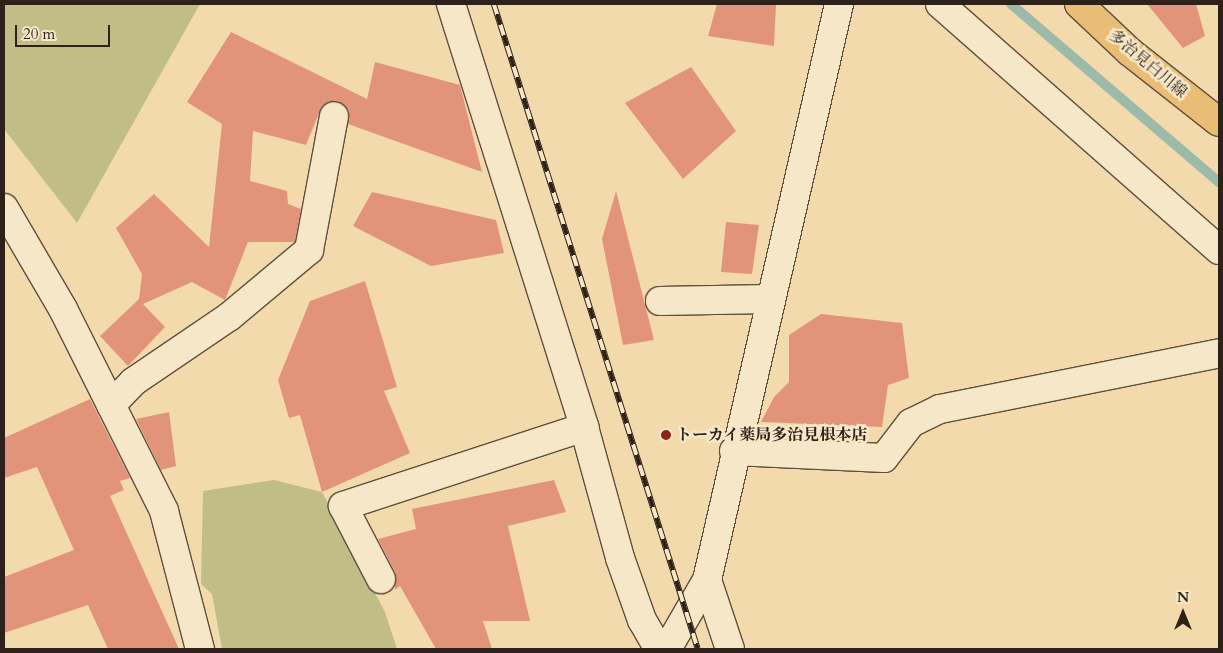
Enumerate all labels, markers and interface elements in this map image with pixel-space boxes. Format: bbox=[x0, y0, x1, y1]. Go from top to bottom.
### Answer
scale bar bbox=[18, 15, 112, 47]
text: 20 m bbox=[23, 24, 55, 44]
street label: 多治見白川線 bbox=[1105, 26, 1191, 102]
place label: トーカイ薬局多治見根本店 bbox=[676, 425, 868, 445]
marker: トーカイ薬局多治見根本店 bbox=[660, 429, 672, 441]
north arrow bbox=[1158, 588, 1208, 638]
text: N bbox=[1177, 588, 1189, 607]

